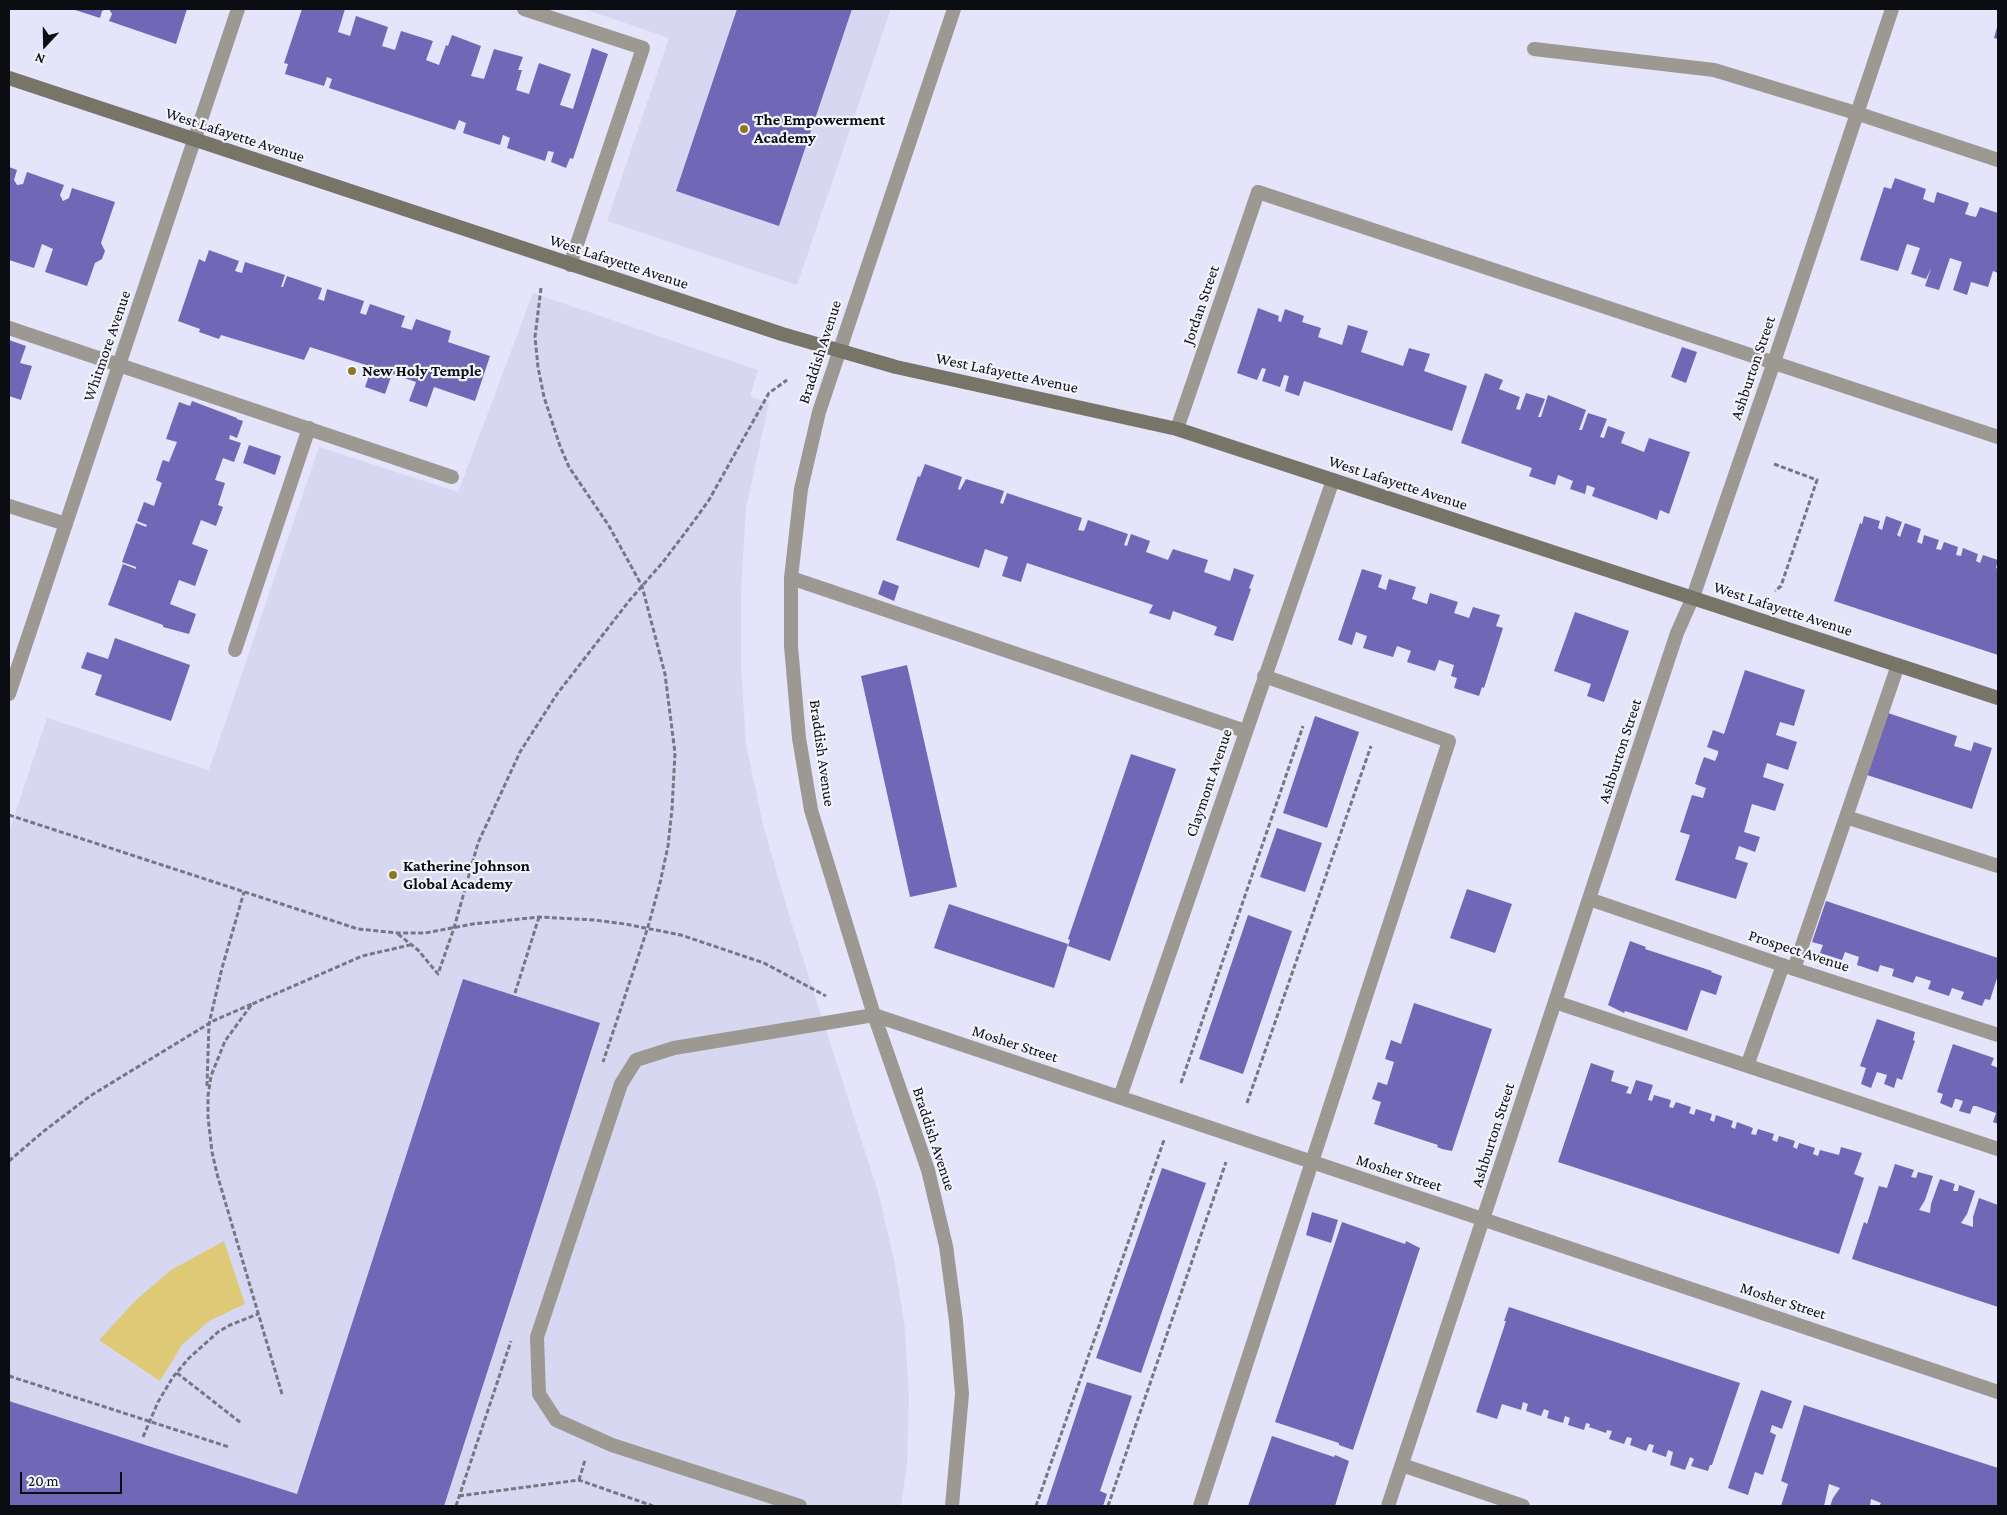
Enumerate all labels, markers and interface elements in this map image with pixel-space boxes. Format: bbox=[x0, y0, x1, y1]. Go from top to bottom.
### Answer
north arrow bbox=[20, 20, 70, 70]
text: N bbox=[32, 50, 47, 68]
street label: West Lafayette Avenue bbox=[163, 103, 307, 167]
place label: The Empowerment Academy bbox=[754, 110, 885, 148]
marker: The Empowerment Academy bbox=[738, 123, 750, 135]
street label: West Lafayette Avenue bbox=[547, 230, 691, 294]
street label: Jordan Street bbox=[1178, 263, 1224, 347]
street label: Whitmore Avenue bbox=[79, 288, 135, 404]
street label: Braddish Avenue bbox=[794, 298, 846, 406]
street label: Ashburton Street bbox=[1726, 314, 1780, 422]
street label: West Lafayette Avenue bbox=[934, 349, 1080, 397]
place label: New Holy Temple bbox=[362, 361, 481, 381]
marker: New Holy Temple bbox=[346, 365, 358, 377]
street label: West Lafayette Avenue bbox=[1326, 451, 1470, 515]
street label: West Lafayette Avenue bbox=[1711, 577, 1855, 641]
street label: Ashburton Street bbox=[1594, 696, 1646, 806]
street label: Braddish Avenue bbox=[805, 698, 839, 808]
street label: Claymont Avenue bbox=[1181, 726, 1237, 840]
place label: Katherine Johnson Global Academy bbox=[403, 856, 530, 894]
marker: Katherine Johnson Global Academy bbox=[387, 869, 399, 881]
street label: Prospect Avenue bbox=[1746, 926, 1852, 976]
street label: Mosher Street bbox=[970, 1021, 1060, 1067]
street label: Ashburton Street bbox=[1467, 1080, 1519, 1190]
street label: Braddish Avenue bbox=[908, 1085, 960, 1193]
street label: Mosher Street bbox=[1354, 1150, 1444, 1196]
street label: Mosher Street bbox=[1738, 1278, 1828, 1324]
scale bar bbox=[22, 1462, 125, 1494]
text: 20 m bbox=[28, 1473, 59, 1489]

